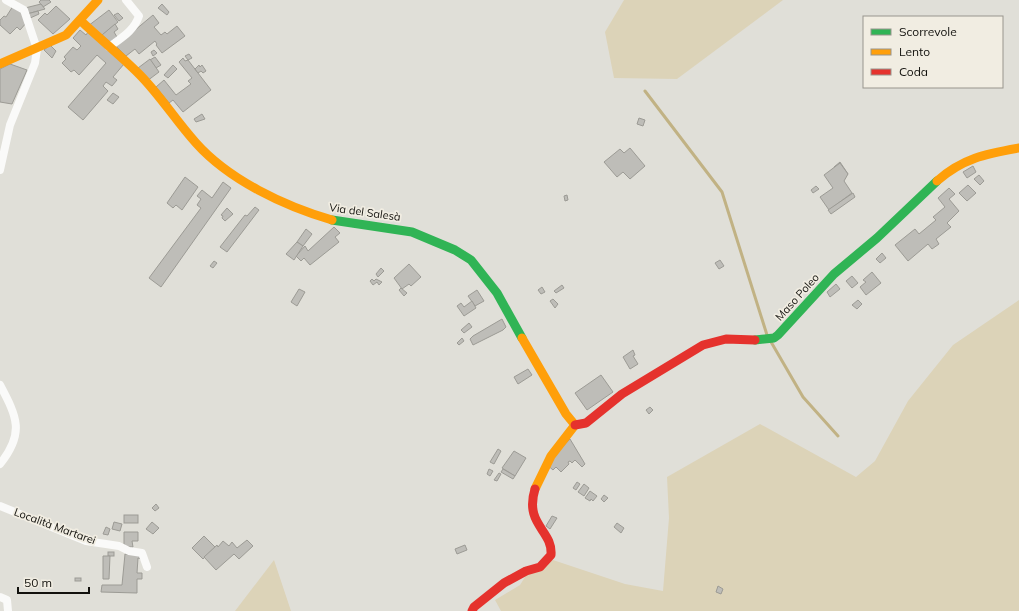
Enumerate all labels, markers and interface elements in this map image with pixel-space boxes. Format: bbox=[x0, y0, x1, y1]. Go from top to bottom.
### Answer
legend bbox=[863, 16, 1003, 88]
text: Scorrevole bbox=[899, 24, 957, 39]
text: Lento bbox=[899, 44, 930, 59]
text: Coda bbox=[899, 64, 928, 79]
street label: Via del Salesà bbox=[328, 200, 402, 224]
street label: Maso Poleo bbox=[772, 270, 822, 324]
street label: Località Martarei bbox=[12, 505, 98, 547]
scale bar bbox=[18, 569, 89, 595]
text: 50 m bbox=[24, 575, 52, 590]

